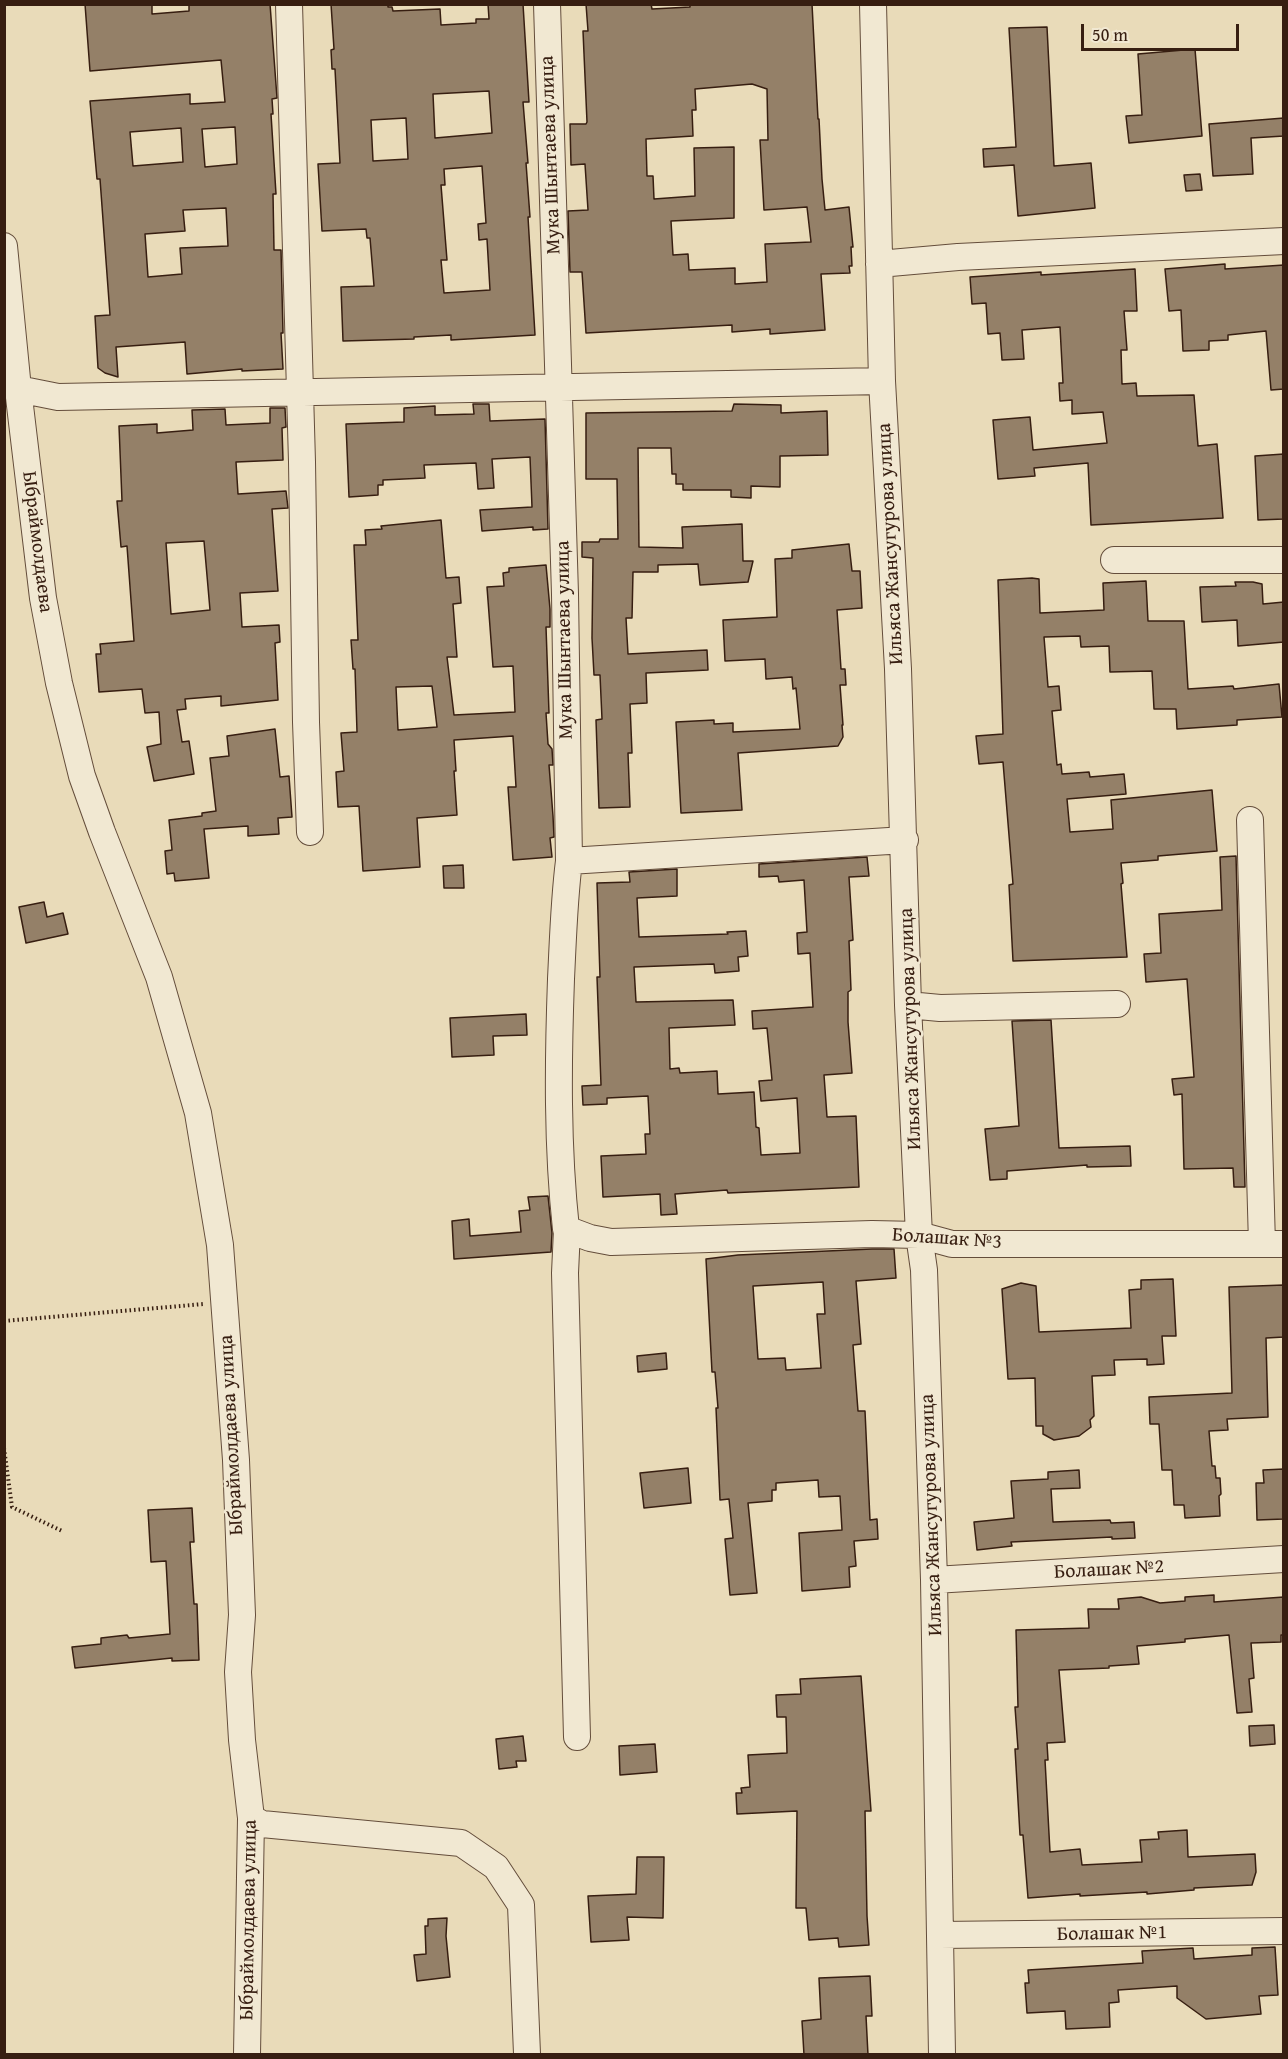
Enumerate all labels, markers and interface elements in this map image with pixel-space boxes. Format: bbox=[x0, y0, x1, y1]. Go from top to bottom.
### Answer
scale bar bbox=[1084, 12, 1242, 50]
text: 50 m bbox=[1092, 21, 1128, 48]
street label: Мука Шынтаева улица bbox=[536, 55, 566, 255]
street label: Ильяса Жансугурова улица bbox=[873, 422, 909, 666]
street label: Ыбраймолдаева bbox=[16, 470, 58, 614]
street label: Мука Шынтаева улица bbox=[551, 540, 579, 740]
street label: Ильяса Жансугурова улица bbox=[895, 908, 927, 1150]
street label: Болашак №3 bbox=[891, 1223, 1003, 1255]
street label: Ыбраймолдаева улица bbox=[215, 1334, 249, 1536]
street label: Ильяса Жансугурова улица bbox=[916, 1394, 948, 1636]
street label: Болашак №2 bbox=[1053, 1555, 1165, 1585]
street label: Ыбраймолдаева улица bbox=[235, 1819, 263, 2021]
street label: Болашак №1 bbox=[1057, 1921, 1167, 1947]

